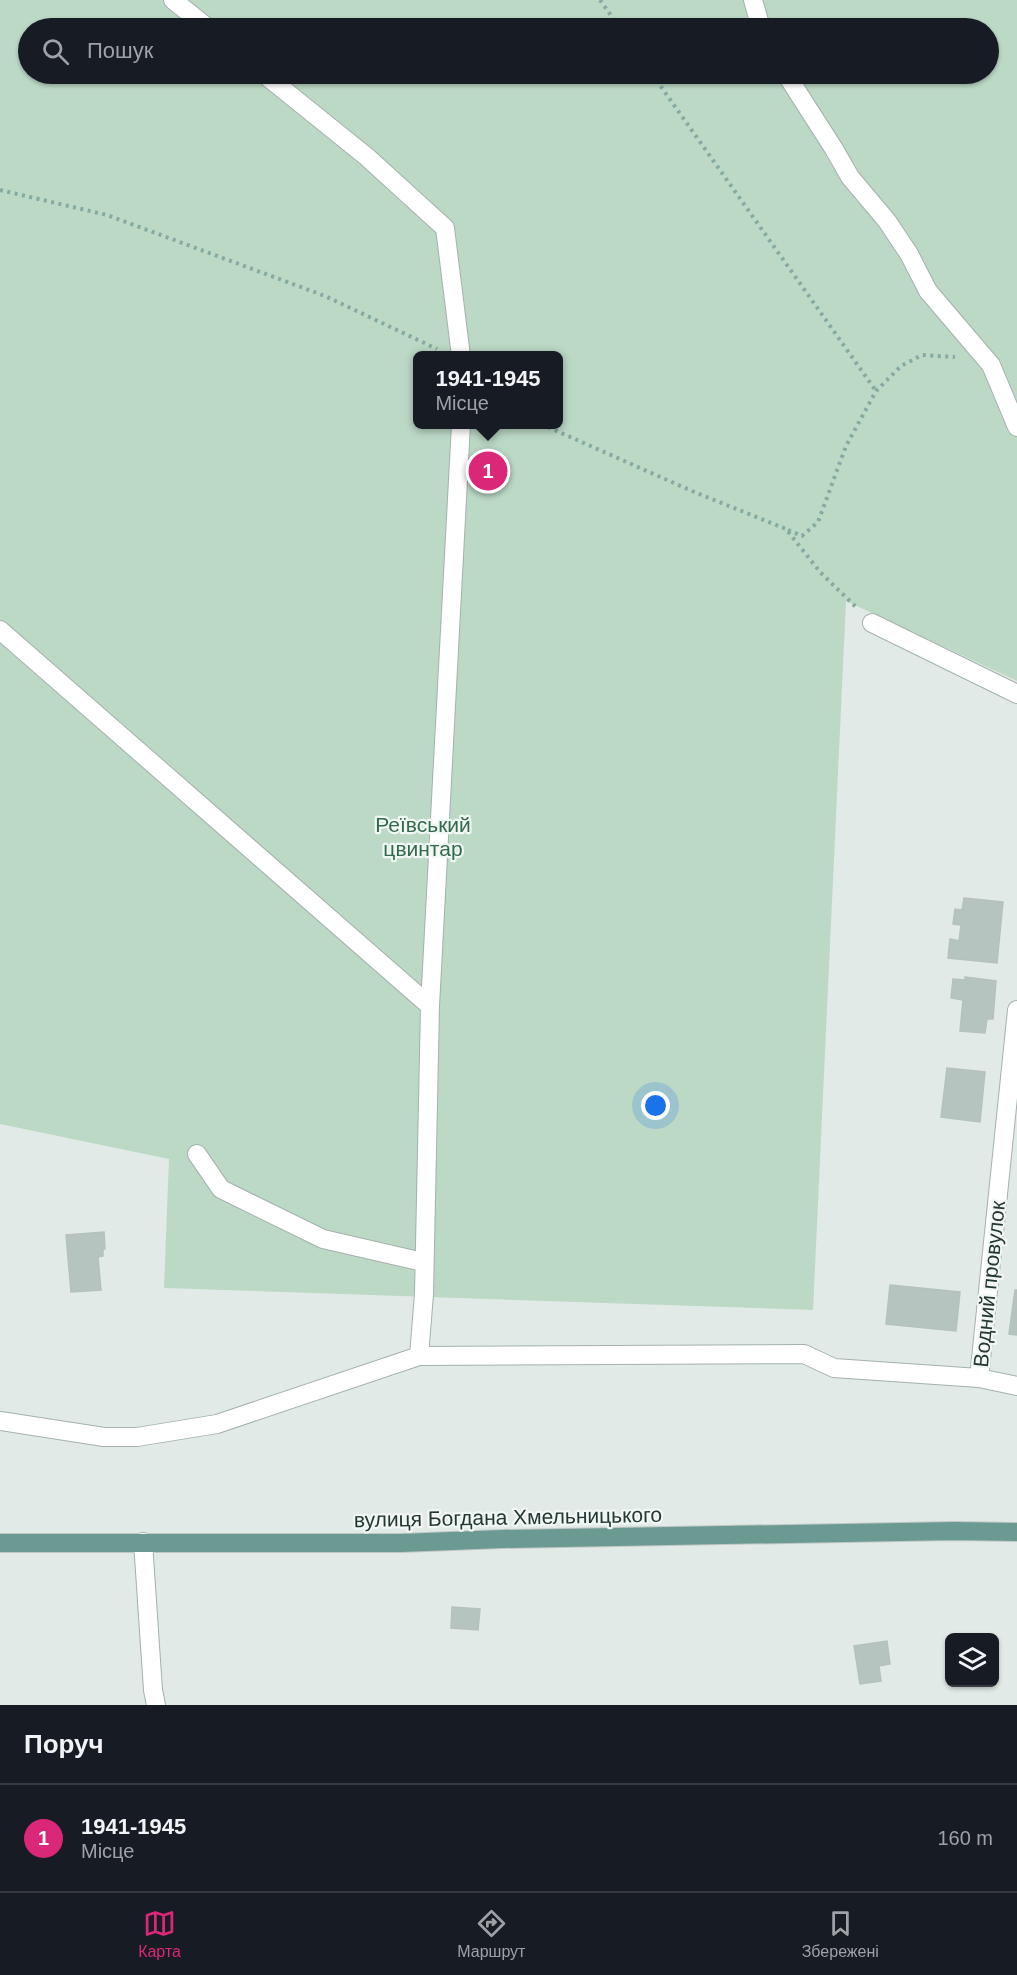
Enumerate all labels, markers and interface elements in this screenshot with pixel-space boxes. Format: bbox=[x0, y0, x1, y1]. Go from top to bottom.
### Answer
search box bbox=[18, 18, 999, 84]
icon: search bbox=[39, 35, 72, 68]
text: Пошук bbox=[87, 38, 153, 63]
popup bbox=[413, 351, 563, 429]
text: 1941-1945 bbox=[435, 366, 541, 391]
text: Місце bbox=[435, 392, 489, 414]
pin: 1 bbox=[468, 448, 508, 494]
park label: Реївський цвинтар bbox=[375, 813, 471, 860]
your location bbox=[641, 1091, 670, 1120]
street label: Водний провулок bbox=[969, 1199, 1009, 1368]
street label: вулиця Богдана Хмельницького bbox=[354, 1503, 662, 1531]
map controls bbox=[945, 1633, 999, 1687]
button: layers bbox=[945, 1633, 999, 1687]
text: Поруч bbox=[24, 1729, 104, 1759]
text: 1941-1945 bbox=[81, 1814, 186, 1839]
text: 1 bbox=[38, 1827, 49, 1849]
text: 160 m bbox=[937, 1827, 993, 1849]
text: Місце bbox=[81, 1840, 134, 1862]
tab: Карта bbox=[138, 1907, 181, 1961]
tab: Маршрут bbox=[457, 1907, 525, 1961]
tab: Збережені bbox=[802, 1907, 879, 1961]

